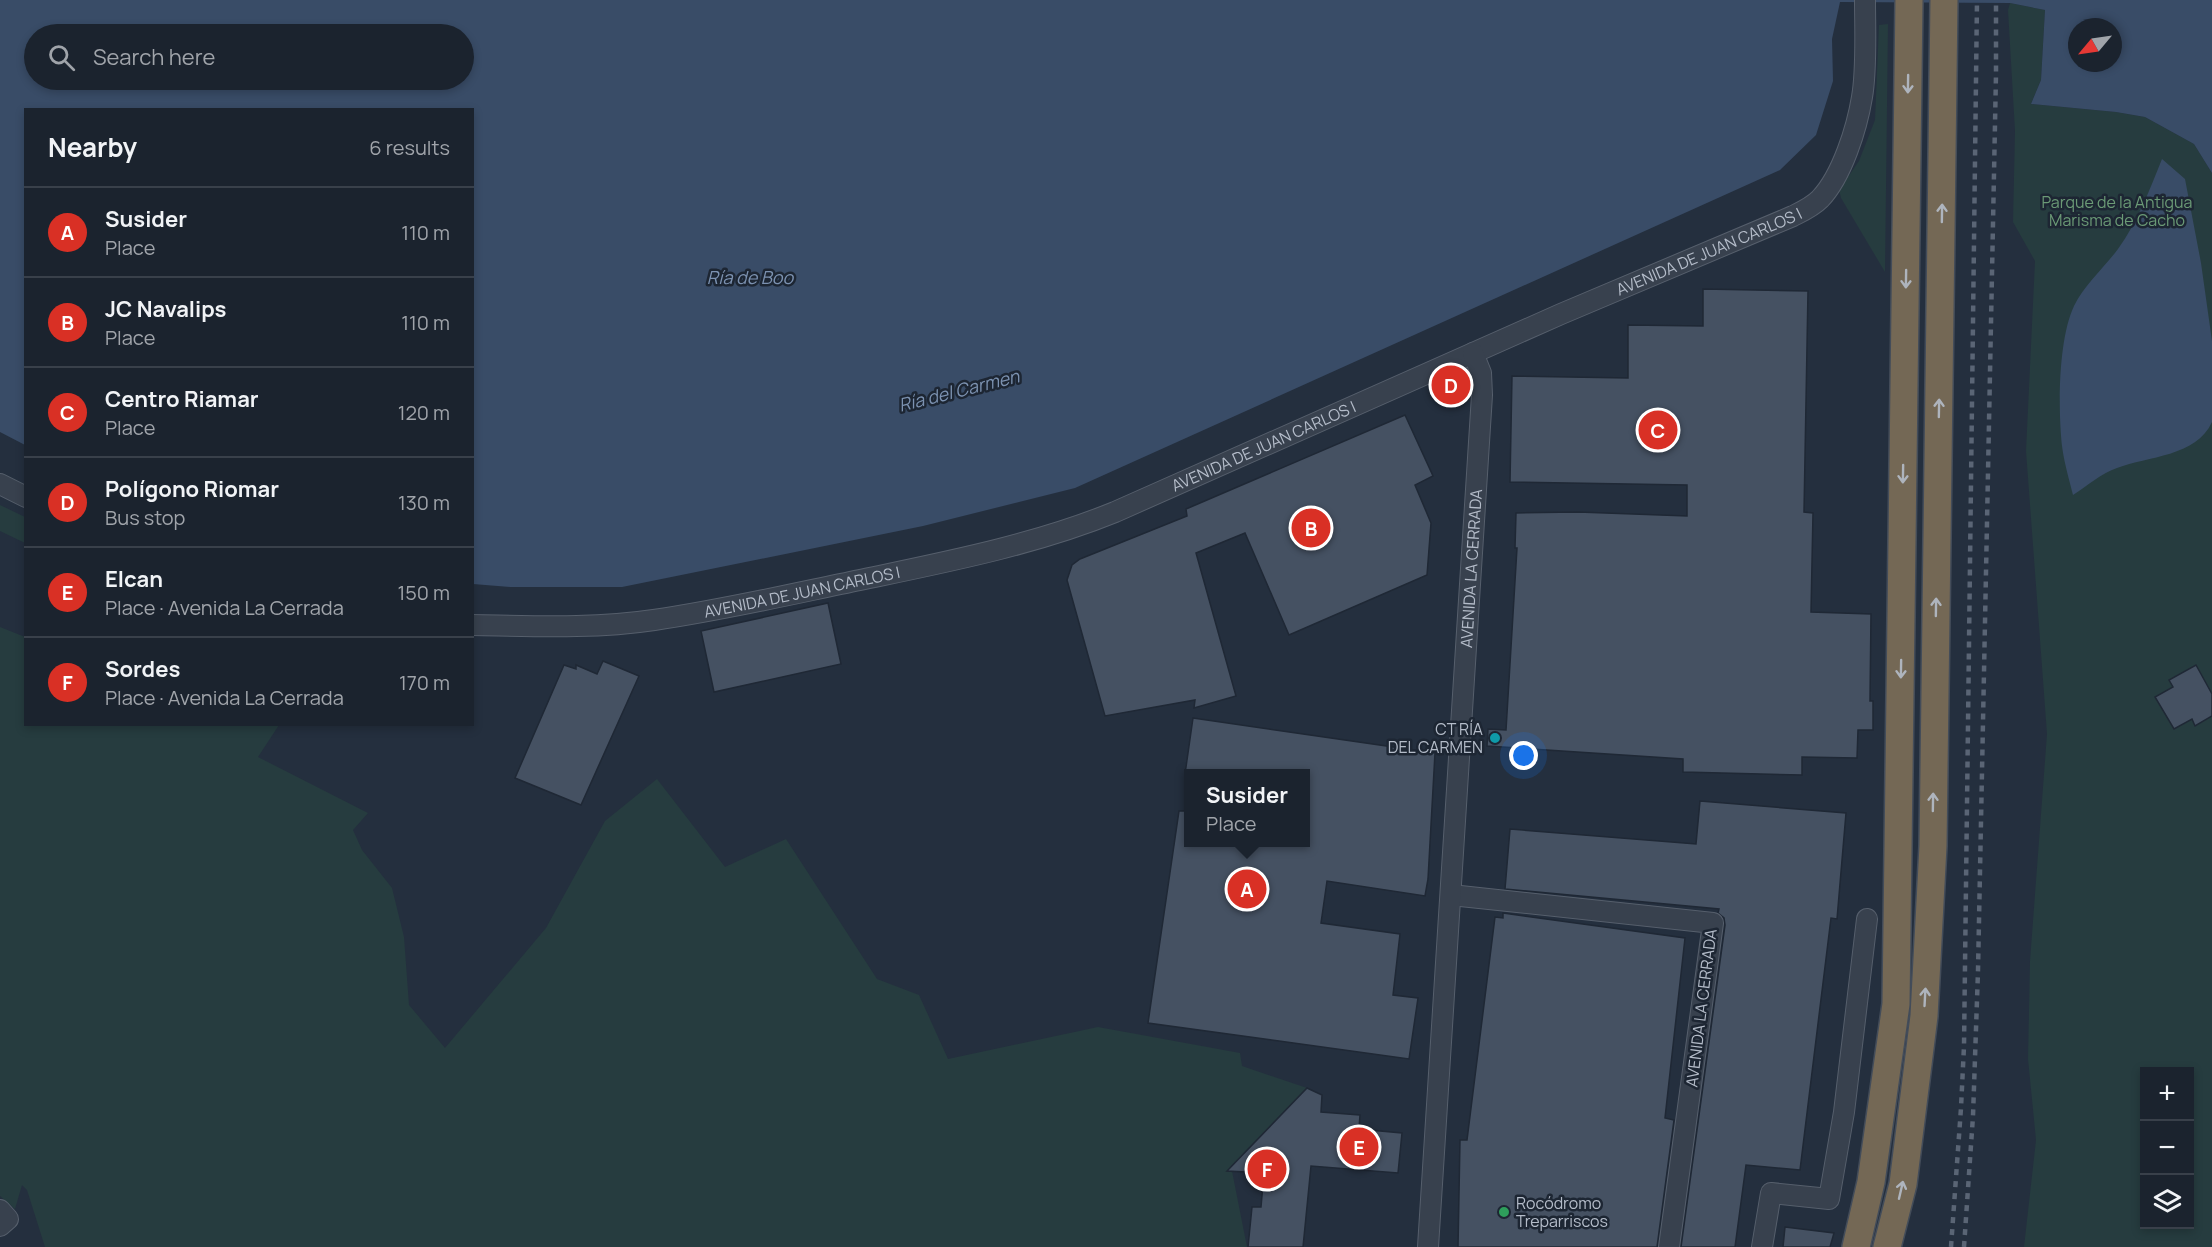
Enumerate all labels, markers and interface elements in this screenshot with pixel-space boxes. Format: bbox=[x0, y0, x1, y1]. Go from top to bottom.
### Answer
north arrow bbox=[2068, 18, 2122, 72]
search box bbox=[24, 24, 474, 90]
icon: search bbox=[45, 41, 78, 74]
text: Search here bbox=[93, 42, 215, 72]
one-way arrow bbox=[1903, 73, 1914, 93]
text: Nearby bbox=[48, 129, 137, 165]
text: 6 results bbox=[369, 134, 450, 161]
park label: Parque de la Antigua Marisma de Cacho bbox=[2042, 191, 2193, 231]
street label: AVENIDA DE JUAN CARLOS I bbox=[1613, 202, 1806, 300]
text: Susider bbox=[105, 204, 187, 234]
one-way arrow bbox=[1936, 204, 1947, 224]
text: A bbox=[61, 219, 74, 246]
text: 110 m bbox=[401, 219, 450, 246]
text: Place bbox=[105, 234, 155, 261]
water label: Ría de Boo bbox=[707, 265, 794, 289]
one-way arrow bbox=[1900, 268, 1912, 288]
text: JC Navalips bbox=[105, 294, 226, 324]
text: B bbox=[61, 309, 74, 336]
text: 110 m bbox=[401, 309, 450, 336]
text: Place bbox=[105, 324, 155, 351]
pin: D bbox=[1432, 362, 1470, 408]
water label: Ría del Carmen bbox=[896, 363, 1023, 417]
text: Centro Riamar bbox=[105, 384, 259, 414]
street label: AVENIDA DE JUAN CARLOS I bbox=[1168, 396, 1359, 497]
text: C bbox=[60, 399, 75, 426]
text: 120 m bbox=[398, 399, 450, 426]
one-way arrow bbox=[1933, 399, 1945, 419]
pin: C bbox=[1638, 408, 1678, 452]
text: Place bbox=[105, 414, 155, 441]
one-way arrow bbox=[1897, 463, 1909, 483]
text: Polígono Riomar bbox=[105, 474, 279, 504]
street label: AVENIDA LA CERRADA bbox=[1455, 488, 1487, 649]
text: D bbox=[60, 489, 75, 516]
text: 130 m bbox=[398, 489, 450, 516]
text: Bus stop bbox=[105, 504, 185, 531]
pin: B bbox=[1292, 506, 1330, 550]
street label: AVENIDA DE JUAN CARLOS I bbox=[702, 561, 902, 623]
text: Elcan bbox=[105, 564, 163, 594]
text: E bbox=[62, 579, 73, 606]
text: 150 m bbox=[397, 579, 450, 606]
text: Place · Avenida La Cerrada bbox=[105, 594, 344, 621]
one-way arrow bbox=[1931, 598, 1942, 618]
text: Sordes bbox=[105, 654, 180, 684]
one-way arrow bbox=[1895, 658, 1906, 678]
text: F bbox=[62, 669, 73, 696]
text: 170 m bbox=[399, 669, 450, 696]
text: Place · Avenida La Cerrada bbox=[105, 684, 344, 711]
place label: CT RÍA DEL CARMEN bbox=[1388, 718, 1483, 758]
marker: CT RÍA DEL CARMEN bbox=[1488, 731, 1502, 745]
your location bbox=[1509, 741, 1538, 770]
popup bbox=[1184, 769, 1310, 847]
text: Susider bbox=[1206, 780, 1288, 810]
one-way arrow bbox=[1928, 793, 1939, 813]
text: Place bbox=[1206, 810, 1256, 837]
pin: A bbox=[1228, 866, 1266, 912]
street label: AVENIDA LA CERRADA bbox=[1680, 928, 1722, 1088]
one-way arrow bbox=[1920, 987, 1931, 1007]
map controls bbox=[2140, 1067, 2194, 1229]
button: + bbox=[2140, 1067, 2194, 1121]
button: − bbox=[2140, 1121, 2194, 1175]
pin: E bbox=[1340, 1124, 1378, 1170]
pin: F bbox=[1248, 1146, 1286, 1192]
button: layers bbox=[2140, 1175, 2194, 1229]
one-way arrow bbox=[1896, 1181, 1908, 1200]
place label: Rocódromo Treparriscos bbox=[1516, 1192, 1608, 1232]
marker: Rocódromo Treparriscos bbox=[1497, 1205, 1511, 1219]

